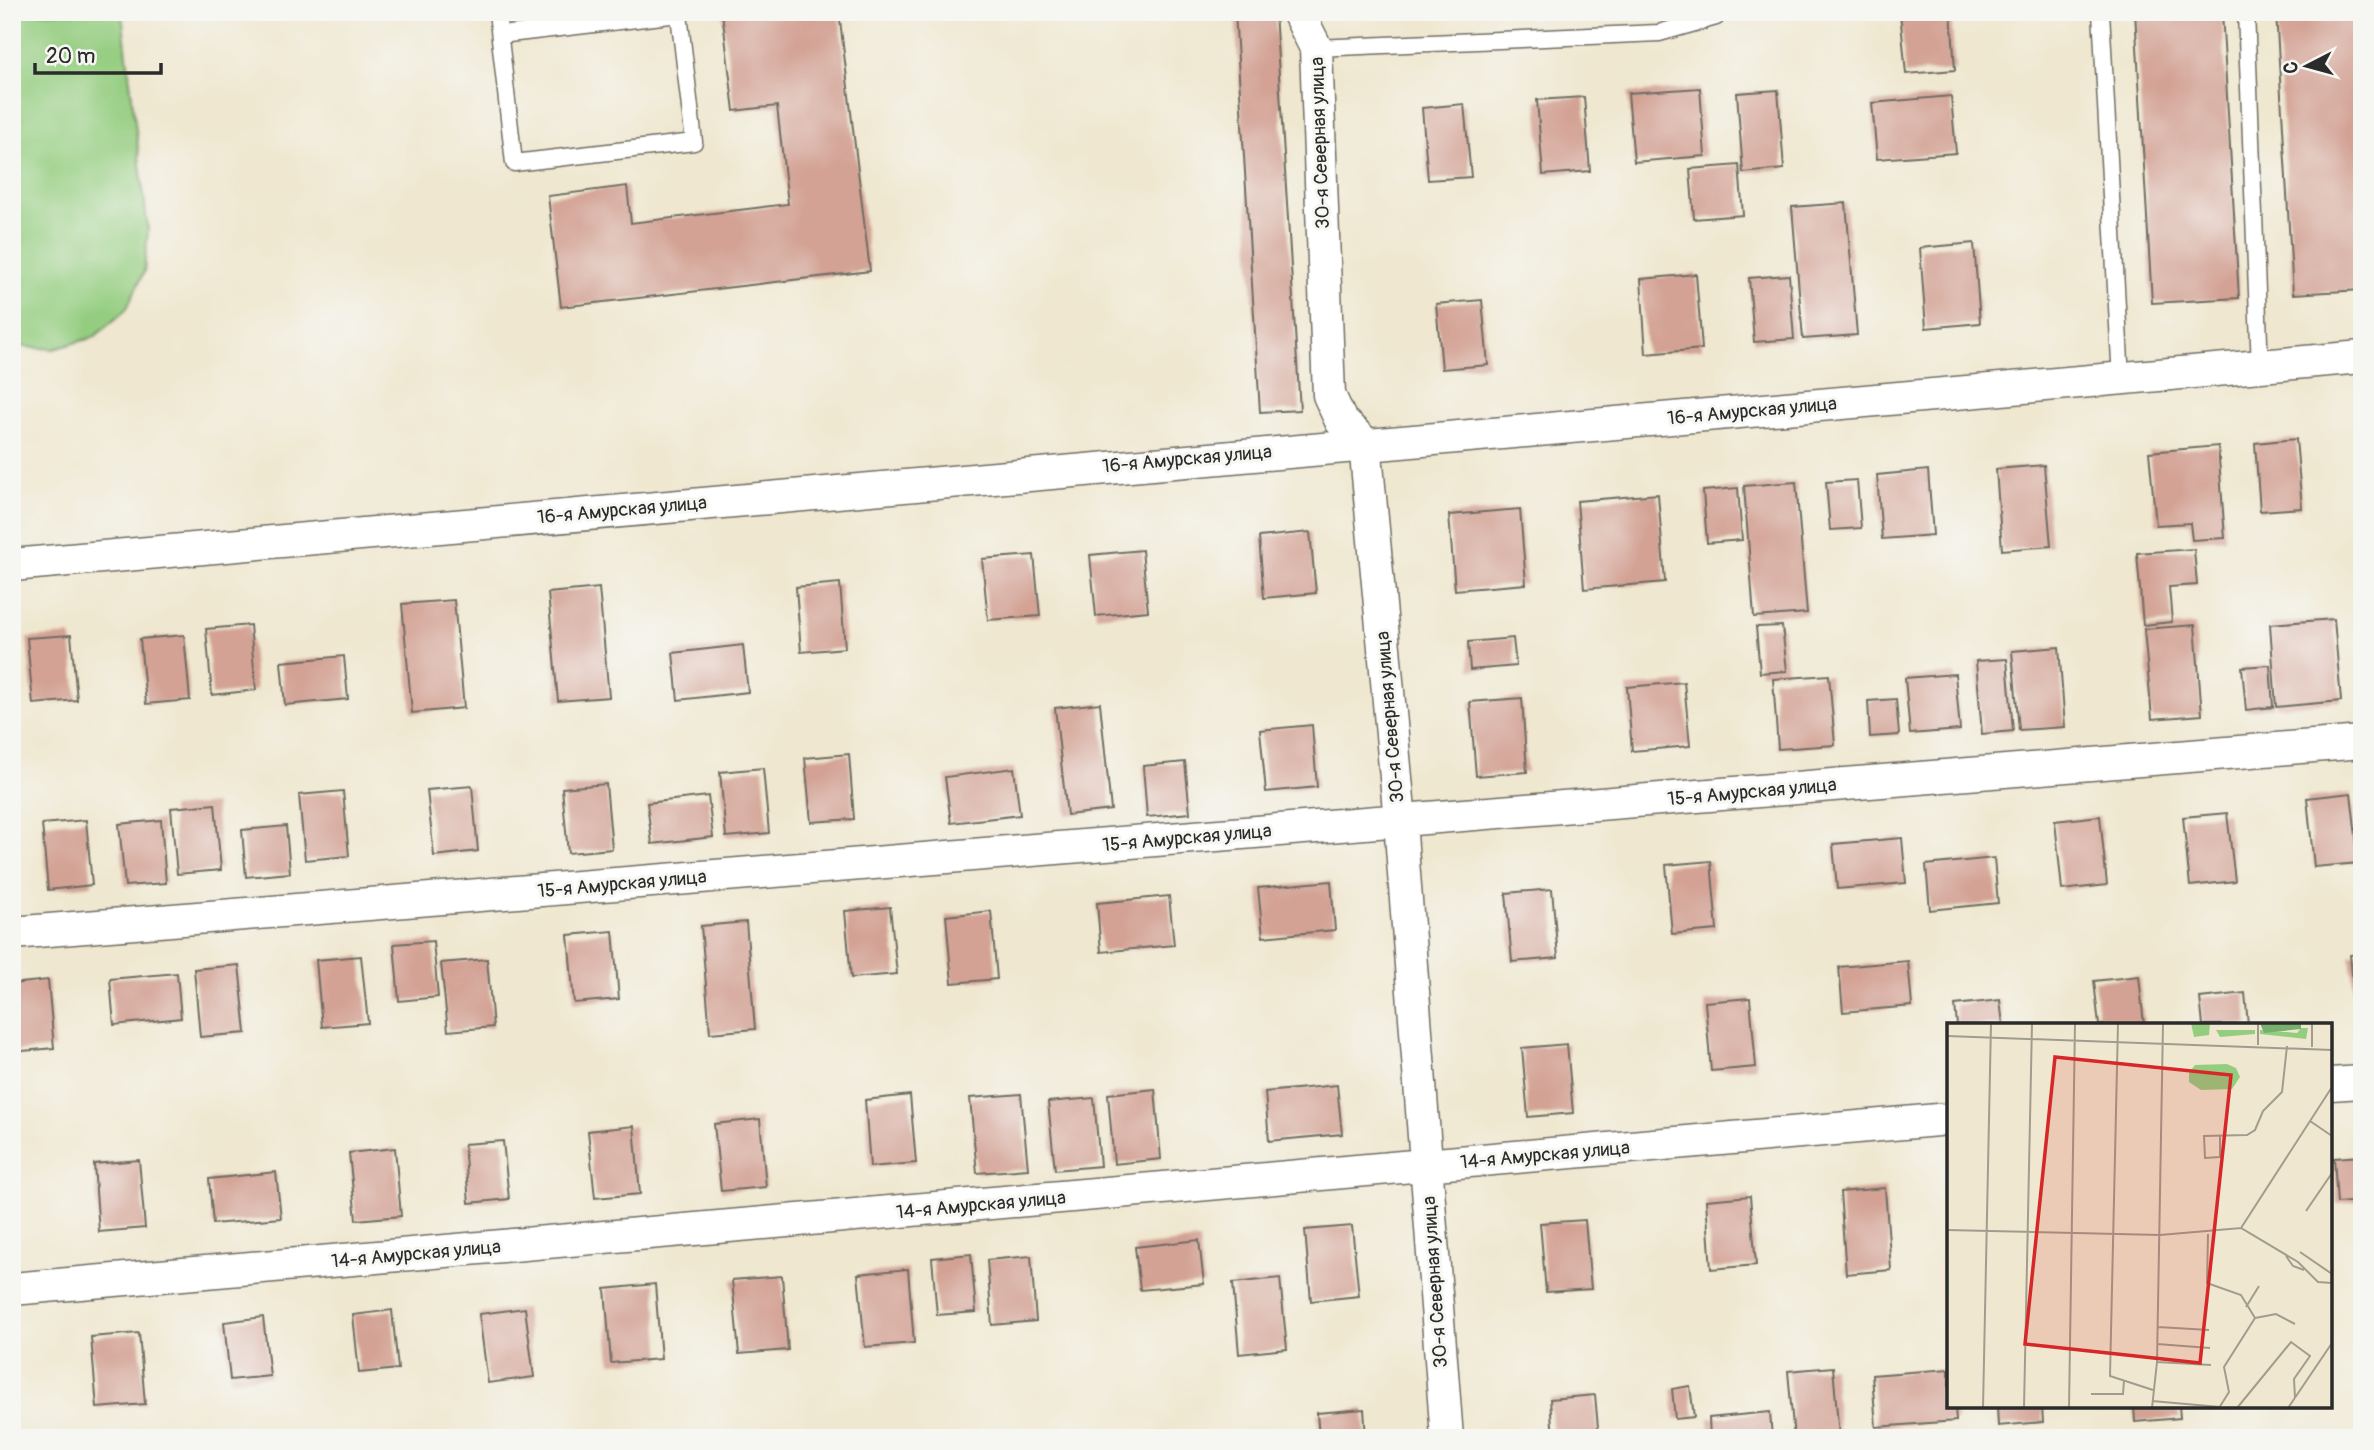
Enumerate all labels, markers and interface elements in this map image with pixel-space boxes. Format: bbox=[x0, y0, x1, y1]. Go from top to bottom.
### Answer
scale bar bbox=[35, 32, 161, 76]
north arrow bbox=[2272, 32, 2342, 102]
text: 20 m bbox=[46, 43, 95, 70]
street label: 30-я Северная улица bbox=[1305, 56, 1335, 229]
text: С bbox=[2279, 60, 2304, 75]
street label: 16-я Амурская улица bbox=[1666, 392, 1838, 430]
street label: 16-я Амурская улица bbox=[1101, 440, 1273, 478]
street label: 16-я Амурская улица bbox=[536, 491, 708, 529]
street label: 30-я Северная улица bbox=[1371, 630, 1409, 804]
street label: 15-я Амурская улица bbox=[1667, 773, 1838, 811]
street label: 15-я Амурская улица bbox=[1102, 819, 1273, 857]
street label: 15-я Амурская улица bbox=[537, 865, 708, 903]
inset map bbox=[1947, 1023, 2332, 1408]
street label: 14-я Амурская улица bbox=[1459, 1136, 1631, 1174]
street label: 14-я Амурская улица bbox=[895, 1186, 1067, 1224]
street label: 30-я Северная улица bbox=[1417, 1195, 1453, 1369]
street label: 14-я Амурская улица bbox=[330, 1235, 502, 1273]

